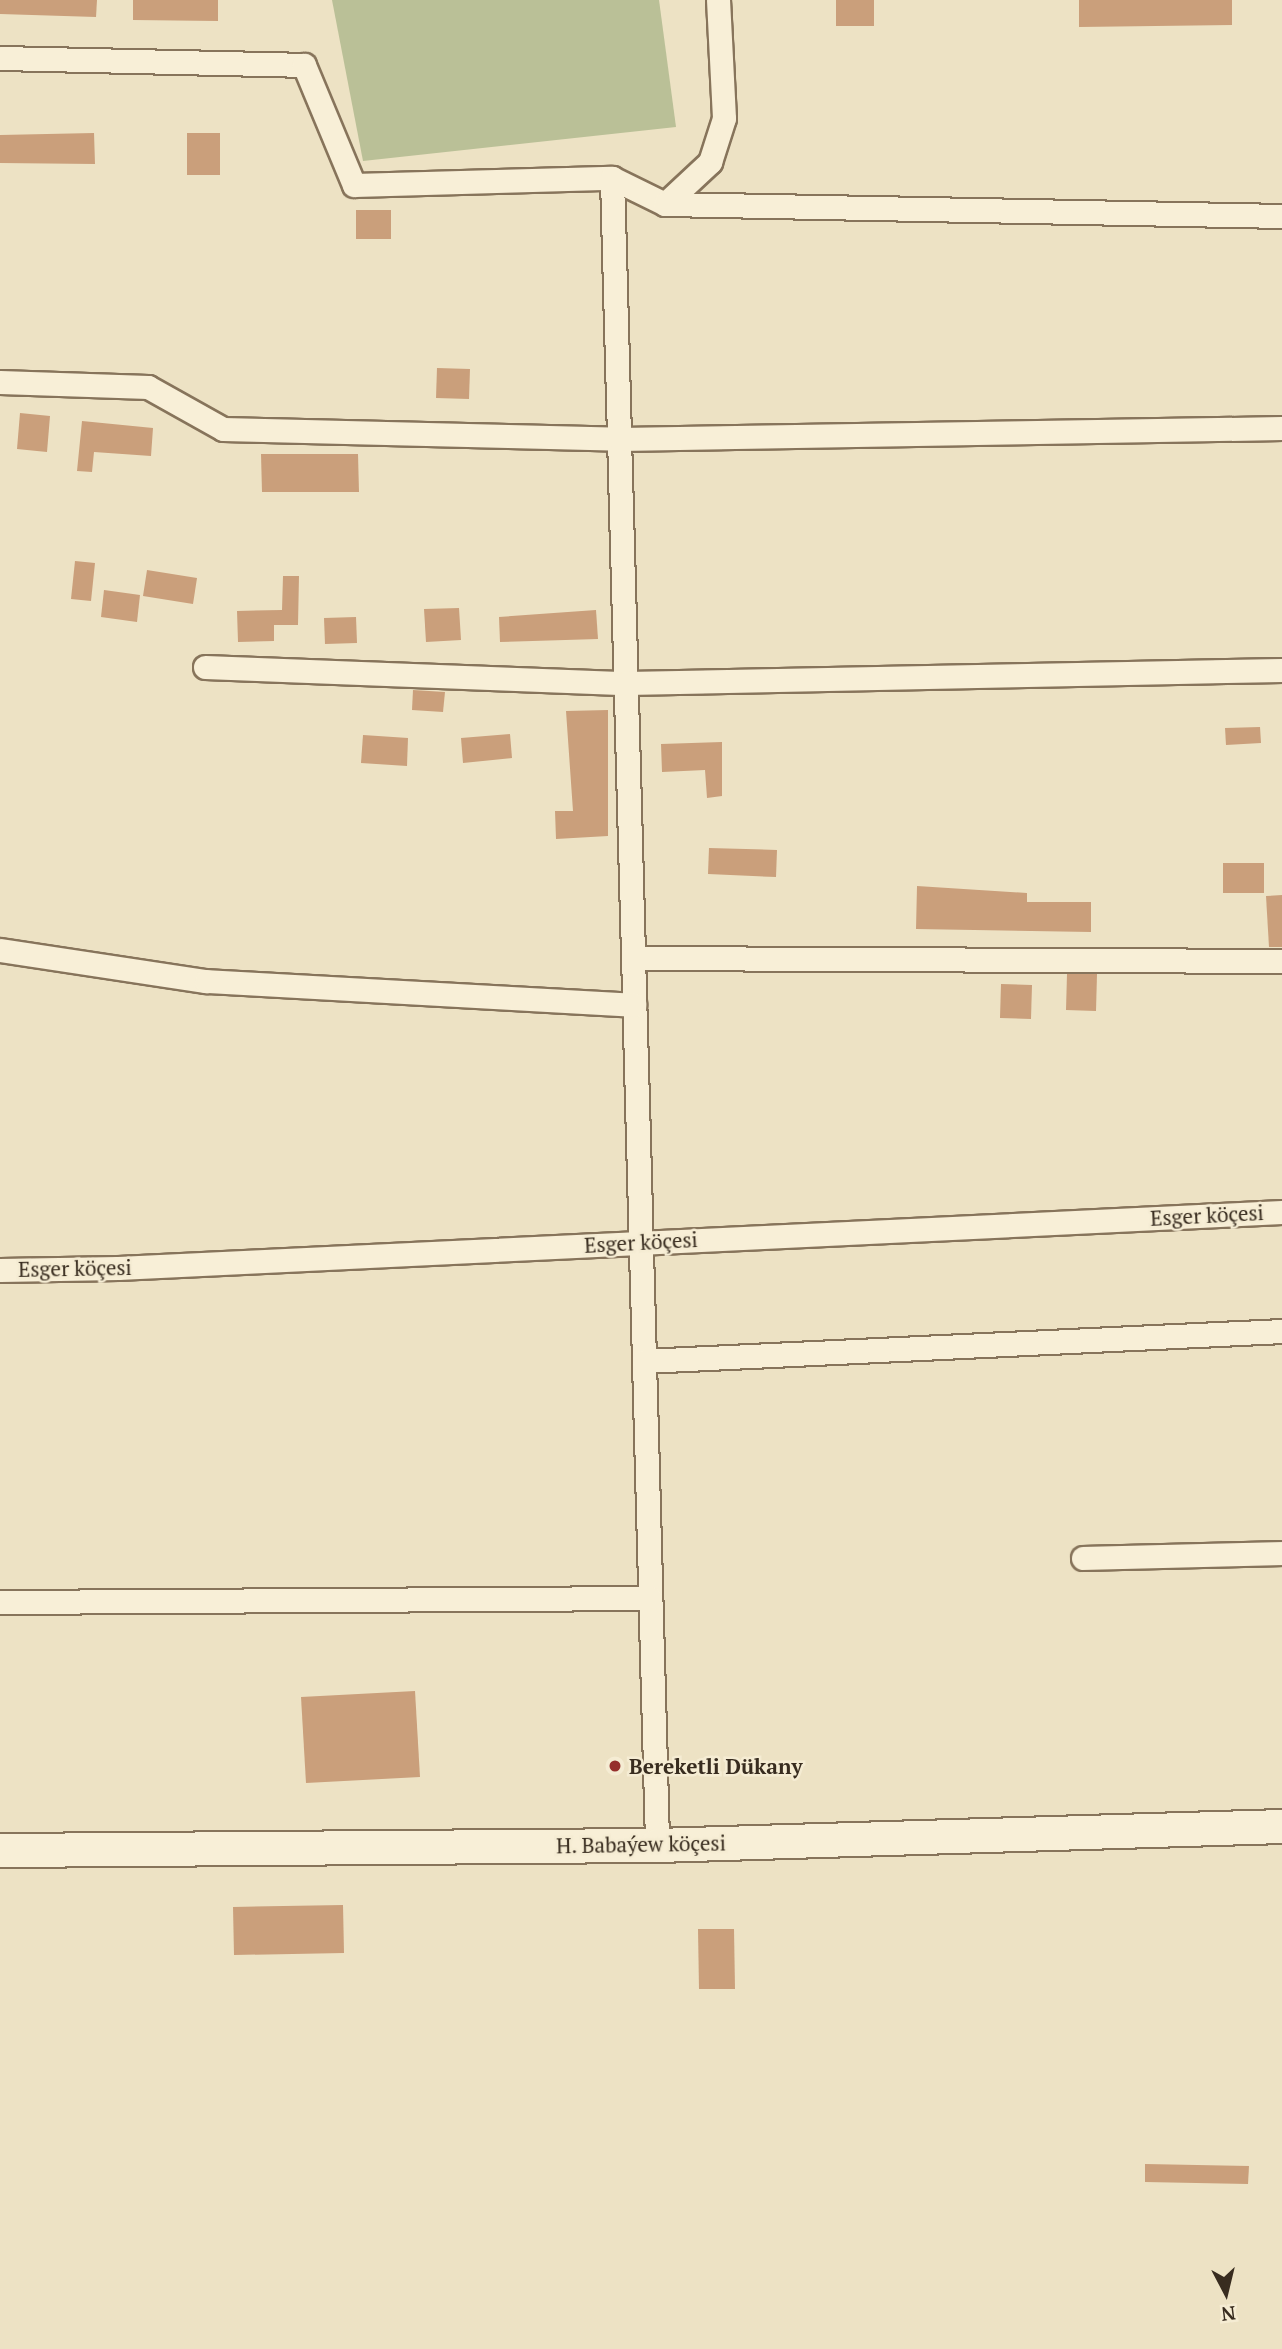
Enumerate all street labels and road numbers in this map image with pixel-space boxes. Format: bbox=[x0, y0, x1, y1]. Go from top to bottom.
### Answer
street label: Esger köçesi bbox=[1150, 1199, 1264, 1231]
street label: Esger köçesi bbox=[584, 1226, 698, 1258]
street label: Esger köçesi bbox=[18, 1254, 132, 1282]
street label: H. Babaýew köçesi bbox=[556, 1830, 726, 1858]

